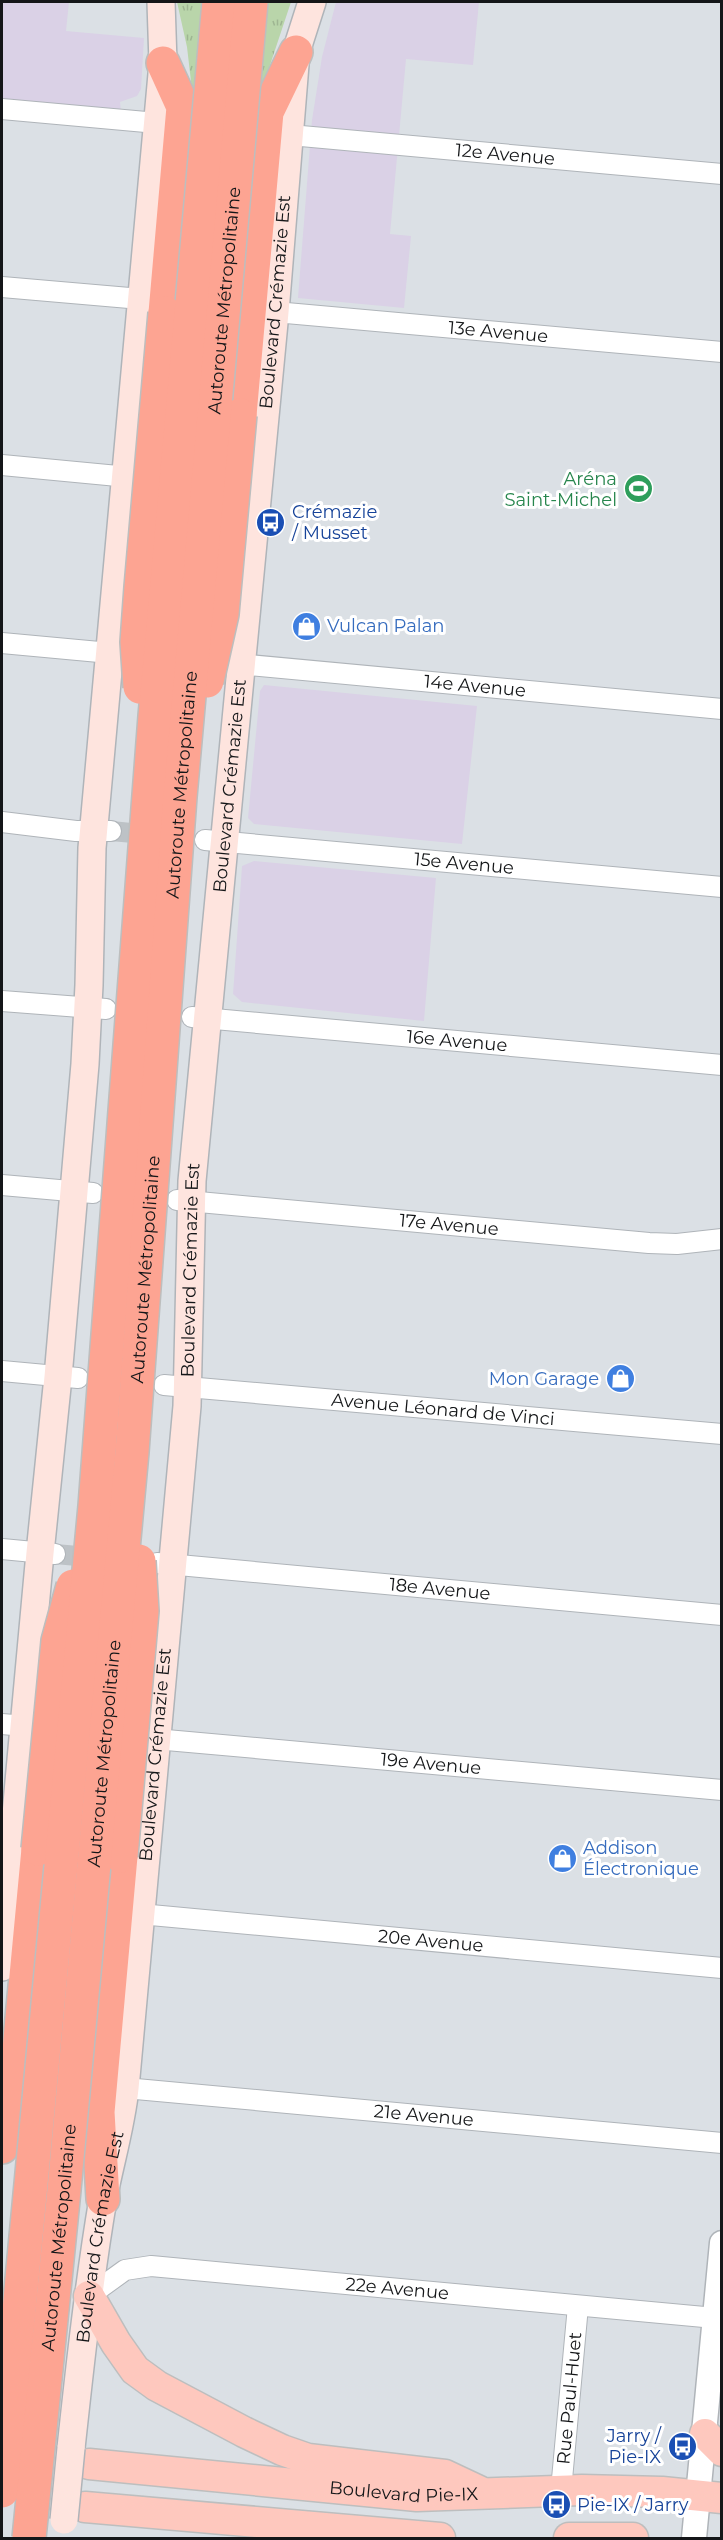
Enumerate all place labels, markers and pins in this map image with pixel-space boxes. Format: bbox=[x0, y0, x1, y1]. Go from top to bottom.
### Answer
place label: Aréna Saint-Michel bbox=[504, 468, 617, 511]
sports icon: Aréna Saint-Michel bbox=[622, 473, 654, 505]
place label: Crémazie / Musset bbox=[291, 501, 377, 544]
bus stop icon: Crémazie / Musset bbox=[255, 506, 287, 538]
shop icon: Vulcan Palan bbox=[290, 610, 322, 642]
place label: Vulcan Palan bbox=[327, 615, 444, 637]
shop icon: Mon Garage bbox=[604, 1363, 636, 1395]
place label: Mon Garage bbox=[489, 1368, 599, 1390]
place label: Addison Électronique bbox=[583, 1837, 699, 1880]
shop icon: Addison Électronique bbox=[546, 1842, 578, 1874]
place label: Jarry / Pie-IX bbox=[606, 2425, 662, 2468]
bus stop icon: Jarry / Pie-IX bbox=[666, 2430, 698, 2462]
bus stop icon: Pie-IX / Jarry bbox=[540, 2489, 572, 2521]
place label: Pie-IX / Jarry bbox=[577, 2494, 689, 2516]

